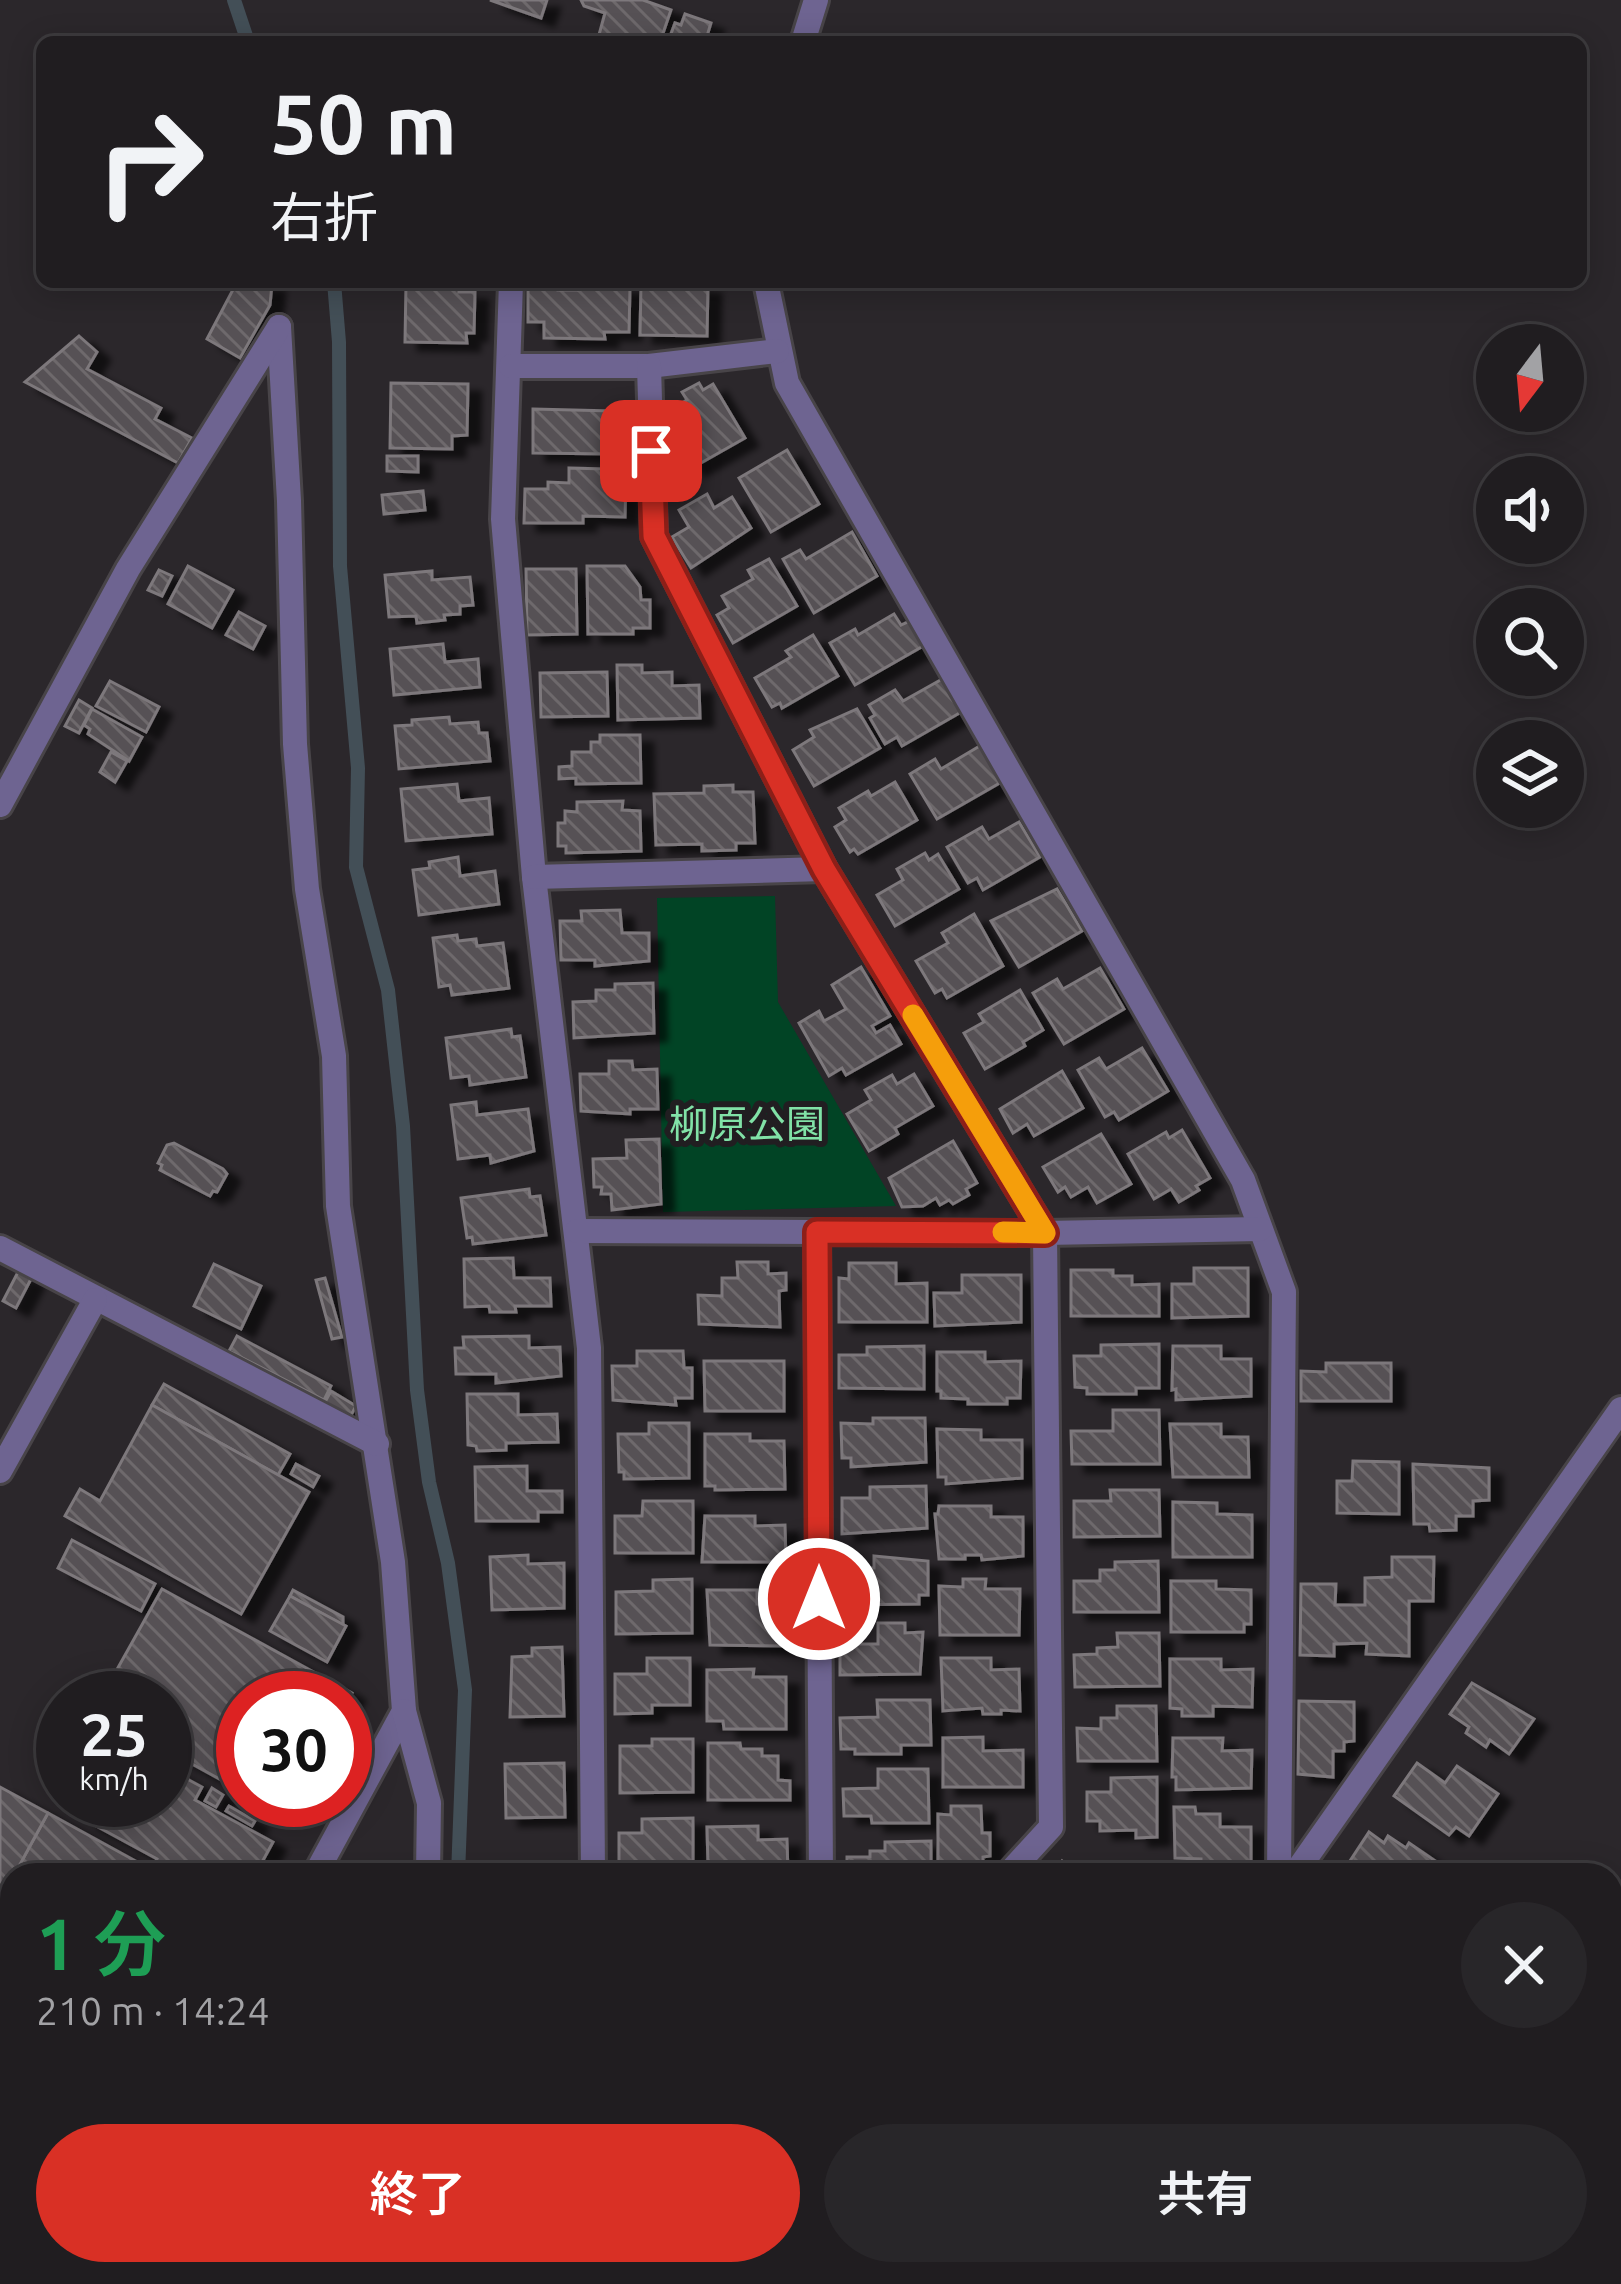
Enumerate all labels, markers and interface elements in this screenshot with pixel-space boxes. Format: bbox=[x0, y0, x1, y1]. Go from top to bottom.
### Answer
text: 50 m bbox=[270, 76, 457, 170]
icon: right bbox=[72, 84, 228, 240]
text: 右折 bbox=[270, 187, 378, 247]
north arrow bbox=[1476, 324, 1584, 432]
map controls bbox=[1476, 324, 1584, 828]
pin bbox=[600, 400, 702, 502]
icon: arrive bbox=[618, 418, 684, 484]
button: sound bbox=[1476, 456, 1584, 564]
button: search bbox=[1476, 588, 1584, 696]
button: layers bbox=[1476, 720, 1584, 828]
park label: 柳原公園 bbox=[669, 1102, 825, 1145]
position arrow bbox=[756, 1536, 882, 1662]
speed limit sign: 30 bbox=[216, 1671, 372, 1827]
text: 25 bbox=[80, 1700, 148, 1767]
text: km/h bbox=[79, 1762, 149, 1796]
button: close bbox=[1461, 1902, 1587, 2028]
text: 1 分 bbox=[36, 1903, 166, 1984]
text: 210 m · 14:24 bbox=[36, 1989, 270, 2032]
button: 終了 bbox=[36, 2124, 800, 2262]
button: 共有 bbox=[824, 2124, 1587, 2262]

